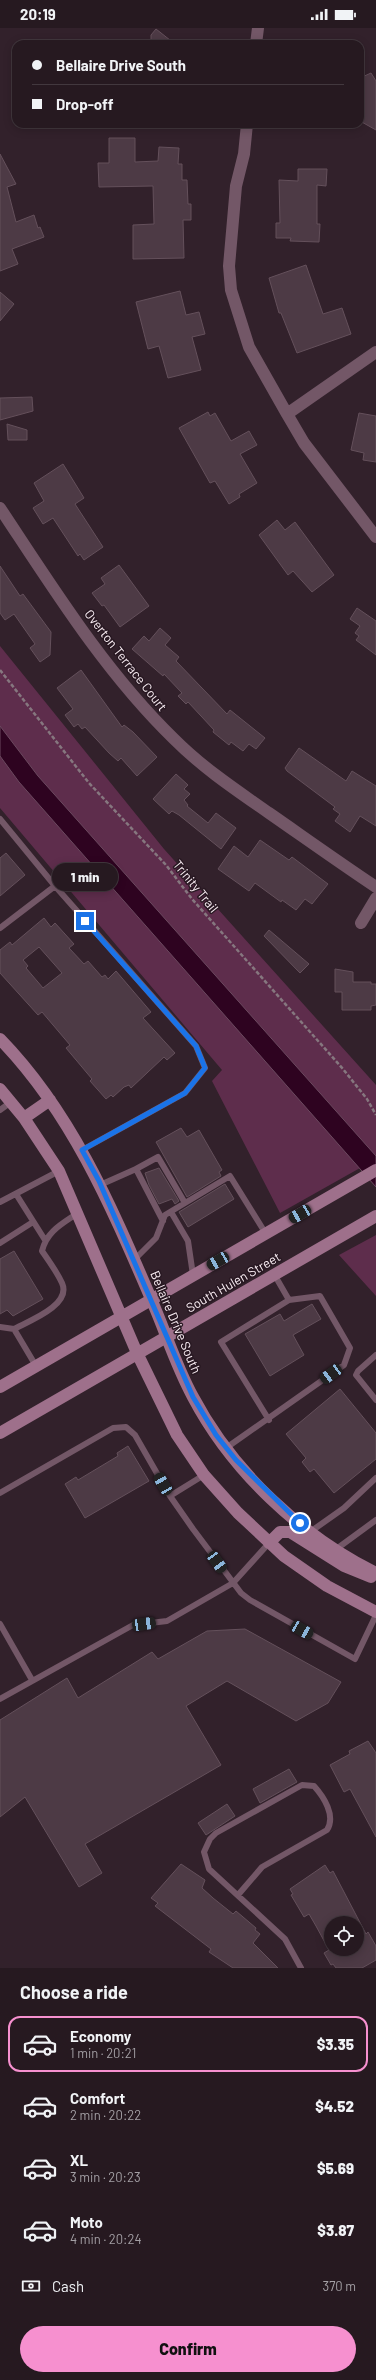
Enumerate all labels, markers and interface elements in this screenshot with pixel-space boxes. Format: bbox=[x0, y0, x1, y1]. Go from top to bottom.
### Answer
text: 20:19 bbox=[20, 5, 56, 23]
text: Bellaire Drive South bbox=[56, 56, 186, 74]
text: Drop-off bbox=[56, 95, 114, 113]
street label: Overton Terrace Court bbox=[81, 606, 171, 714]
street label: Trinity Trail bbox=[170, 857, 222, 915]
callout: 1 min bbox=[52, 863, 118, 891]
text: 1 min bbox=[71, 869, 99, 885]
route end bbox=[76, 912, 94, 930]
car bbox=[287, 1203, 313, 1225]
street label: South Hulen Street bbox=[183, 1248, 283, 1316]
car bbox=[205, 1250, 231, 1272]
street label: Bellaire Drive South bbox=[147, 1268, 205, 1376]
car bbox=[318, 1362, 344, 1386]
car bbox=[152, 1471, 174, 1497]
route start bbox=[291, 1514, 309, 1532]
car bbox=[205, 1549, 229, 1575]
car bbox=[131, 1616, 157, 1632]
car bbox=[289, 1619, 315, 1641]
map controls bbox=[324, 1916, 364, 1956]
button: locate bbox=[324, 1916, 364, 1956]
text: Choose a ride bbox=[20, 1981, 128, 2003]
icon: car bbox=[22, 2026, 58, 2062]
text: Economy bbox=[70, 2027, 131, 2045]
text: $3.35 bbox=[317, 2035, 354, 2053]
text: 1 min · 20:21 bbox=[70, 2045, 136, 2061]
icon: car bbox=[22, 2088, 58, 2124]
text: Comfort bbox=[70, 2089, 125, 2107]
text: $4.52 bbox=[315, 2097, 354, 2115]
text: 2 min · 20:22 bbox=[70, 2107, 141, 2123]
icon: car bbox=[22, 2150, 58, 2186]
text: XL bbox=[70, 2151, 88, 2169]
text: $5.69 bbox=[317, 2159, 354, 2177]
text: 3 min · 20:23 bbox=[70, 2169, 141, 2185]
icon: car bbox=[22, 2212, 58, 2248]
text: Moto bbox=[70, 2213, 103, 2231]
text: $3.87 bbox=[317, 2221, 354, 2239]
text: 4 min · 20:24 bbox=[70, 2231, 142, 2247]
icon: cash bbox=[20, 2275, 42, 2297]
text: Cash bbox=[52, 2277, 84, 2295]
text: 370 m bbox=[322, 2278, 356, 2294]
button: Confirm bbox=[20, 2326, 356, 2372]

